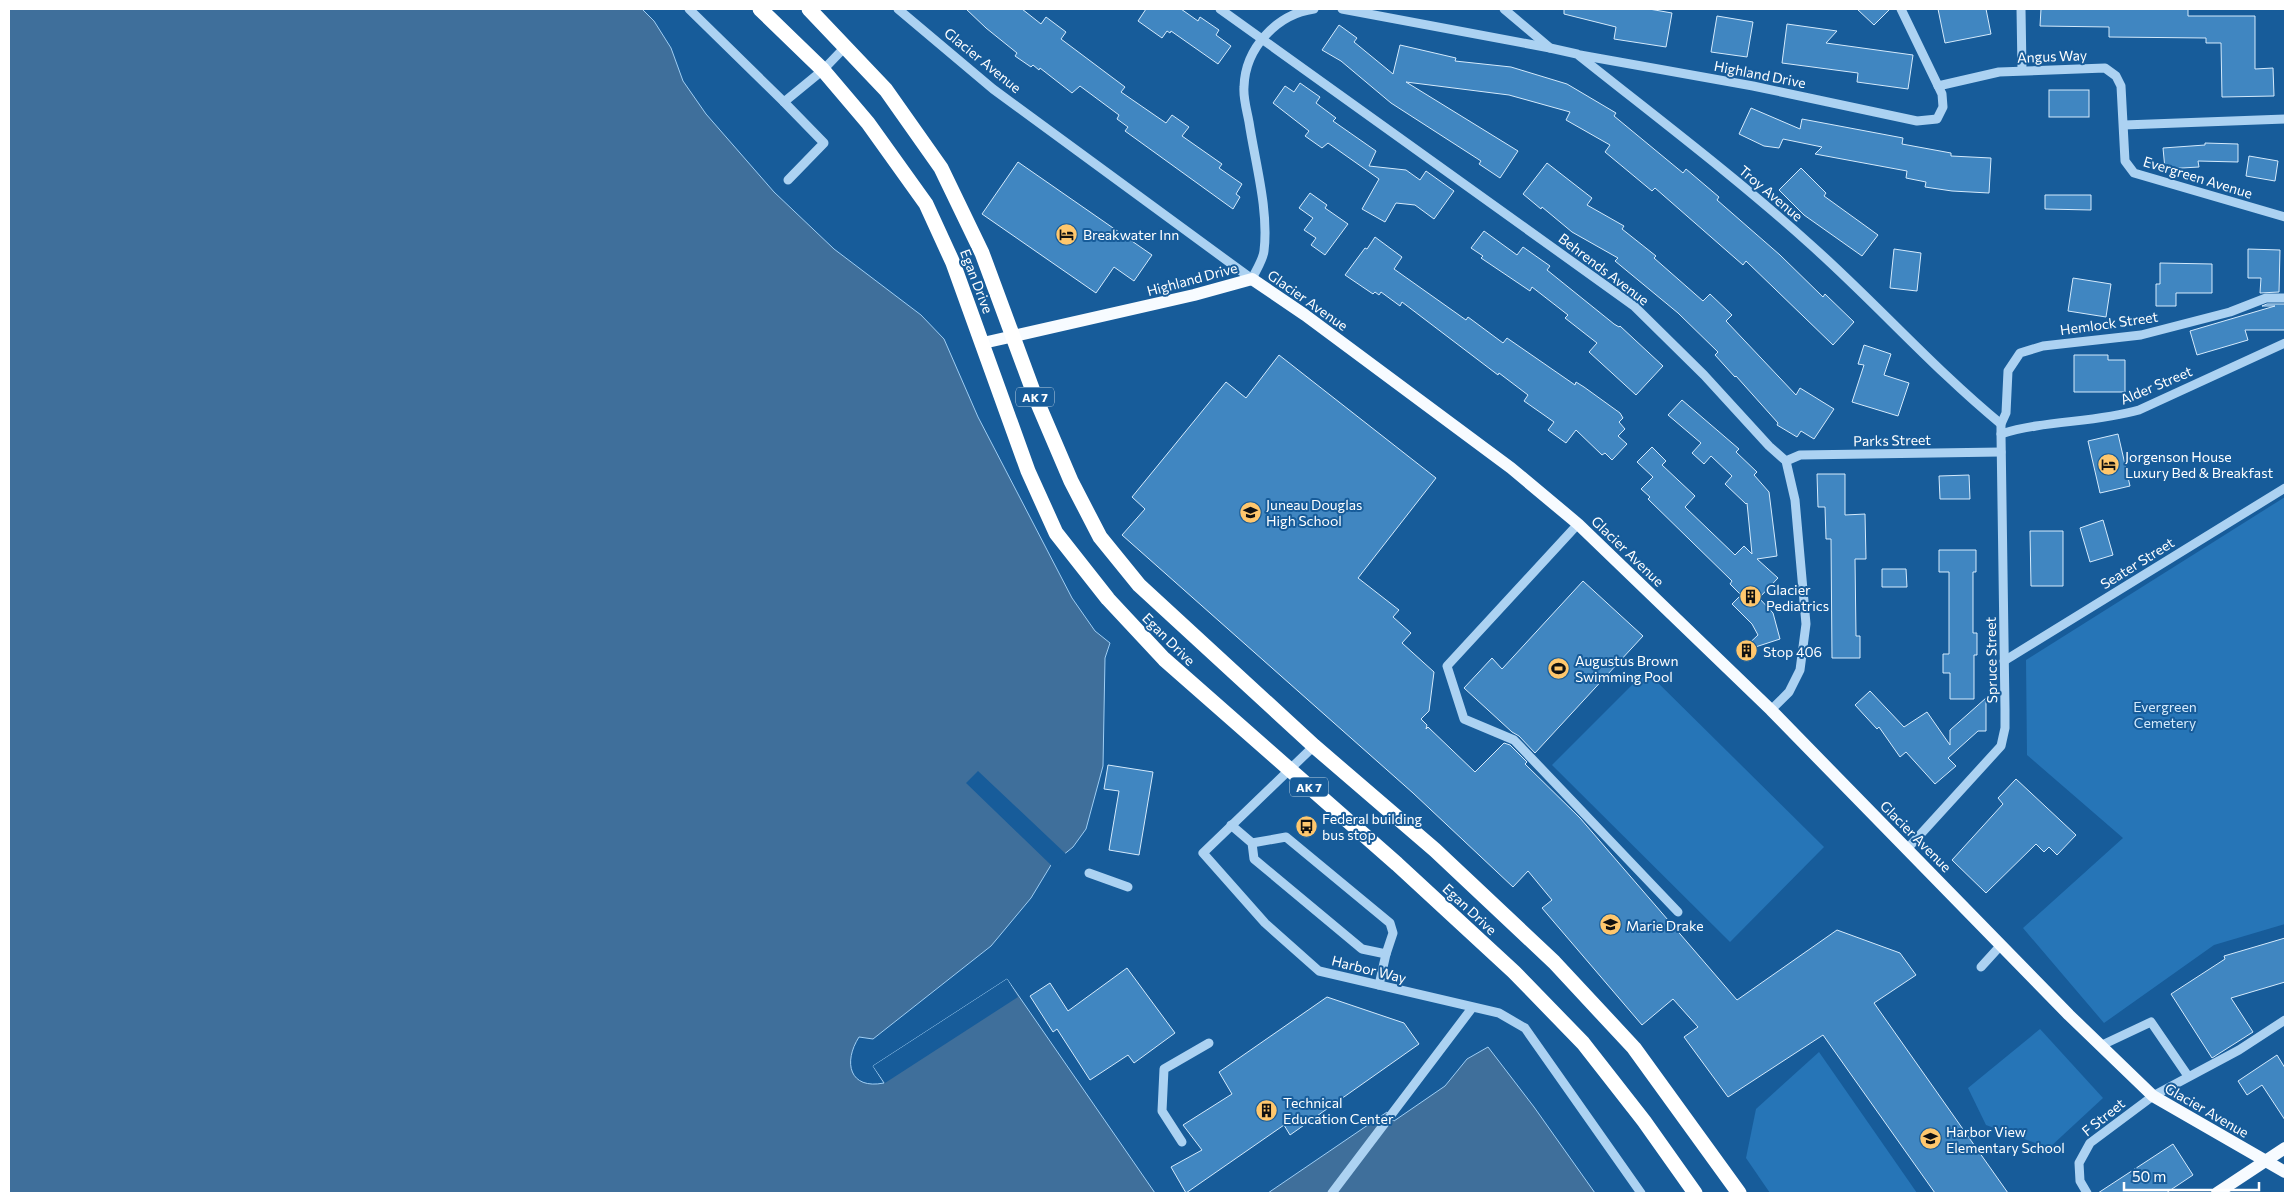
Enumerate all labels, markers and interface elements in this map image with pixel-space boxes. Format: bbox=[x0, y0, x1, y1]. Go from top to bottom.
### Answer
street label: Glacier Avenue bbox=[941, 24, 1025, 96]
street label: Angus Way bbox=[2017, 46, 2087, 66]
street label: Highland Drive bbox=[1713, 57, 1807, 91]
street label: Evergreen Avenue bbox=[2141, 152, 2255, 202]
street label: Troy Avenue bbox=[1736, 161, 1806, 225]
hotel icon: Breakwater Inn bbox=[1055, 222, 1079, 246]
place label: Breakwater Inn bbox=[1083, 226, 1179, 243]
street label: Behrends Avenue bbox=[1555, 229, 1653, 309]
street label: Egan Drive bbox=[957, 246, 997, 316]
street label: Highland Drive bbox=[1145, 259, 1239, 299]
street label: Glacier Avenue bbox=[1265, 266, 1351, 334]
street label: Hemlock Street bbox=[2059, 308, 2159, 338]
street label: Alder Street bbox=[2117, 362, 2195, 408]
road number: AK 7 bbox=[1016, 388, 1054, 407]
street label: Parks Street bbox=[1853, 431, 1931, 449]
place label: Jorgenson House Luxury Bed & Breakfast bbox=[2125, 448, 2273, 481]
hotel icon: Jorgenson House Luxury Bed & Breakfast bbox=[2097, 452, 2121, 476]
place label: Juneau Douglas High School bbox=[1266, 496, 1362, 529]
school or university icon: Juneau Douglas High School bbox=[1238, 500, 1262, 524]
street label: Glacier Avenue bbox=[1588, 512, 1668, 590]
street label: Seater Street bbox=[2097, 533, 2177, 592]
place label: Glacier Pediatrics bbox=[1766, 581, 1829, 614]
building icon: Glacier Pediatrics bbox=[1738, 585, 1762, 609]
street label: Egan Drive bbox=[1139, 609, 1199, 669]
street label: Spruce Street bbox=[1982, 616, 2000, 703]
building icon: Stop 406 bbox=[1735, 639, 1759, 663]
place label: Stop 406 bbox=[1763, 643, 1822, 660]
place label: Augustus Brown Swimming Pool bbox=[1575, 652, 1678, 685]
sports icon: Augustus Brown Swimming Pool bbox=[1547, 656, 1571, 680]
park label: Evergreen Cemetery bbox=[2133, 698, 2197, 731]
road number: AK 7 bbox=[1290, 778, 1328, 796]
street label: Glacier Avenue bbox=[1877, 797, 1955, 875]
place label: Federal building bus stop bbox=[1322, 810, 1423, 843]
bus stop icon: Federal building bus stop bbox=[1294, 814, 1318, 838]
street label: Egan Drive bbox=[1439, 880, 1501, 938]
school or university icon: Marie Drake bbox=[1598, 913, 1622, 937]
place label: Marie Drake bbox=[1626, 917, 1704, 934]
street label: Harbor Way bbox=[1330, 952, 1408, 986]
street label: Glacier Avenue bbox=[2162, 1079, 2252, 1141]
place label: Technical Education Center bbox=[1283, 1094, 1394, 1127]
street label: F Street bbox=[2078, 1094, 2128, 1139]
building icon: Technical Education Center bbox=[1255, 1098, 1279, 1122]
place label: Harbor View Elementary School bbox=[1946, 1123, 2065, 1156]
school or university icon: Harbor View Elementary School bbox=[1918, 1127, 1942, 1151]
scale bar bbox=[2124, 1160, 2259, 1192]
text: 50 m bbox=[2132, 1167, 2166, 1185]

